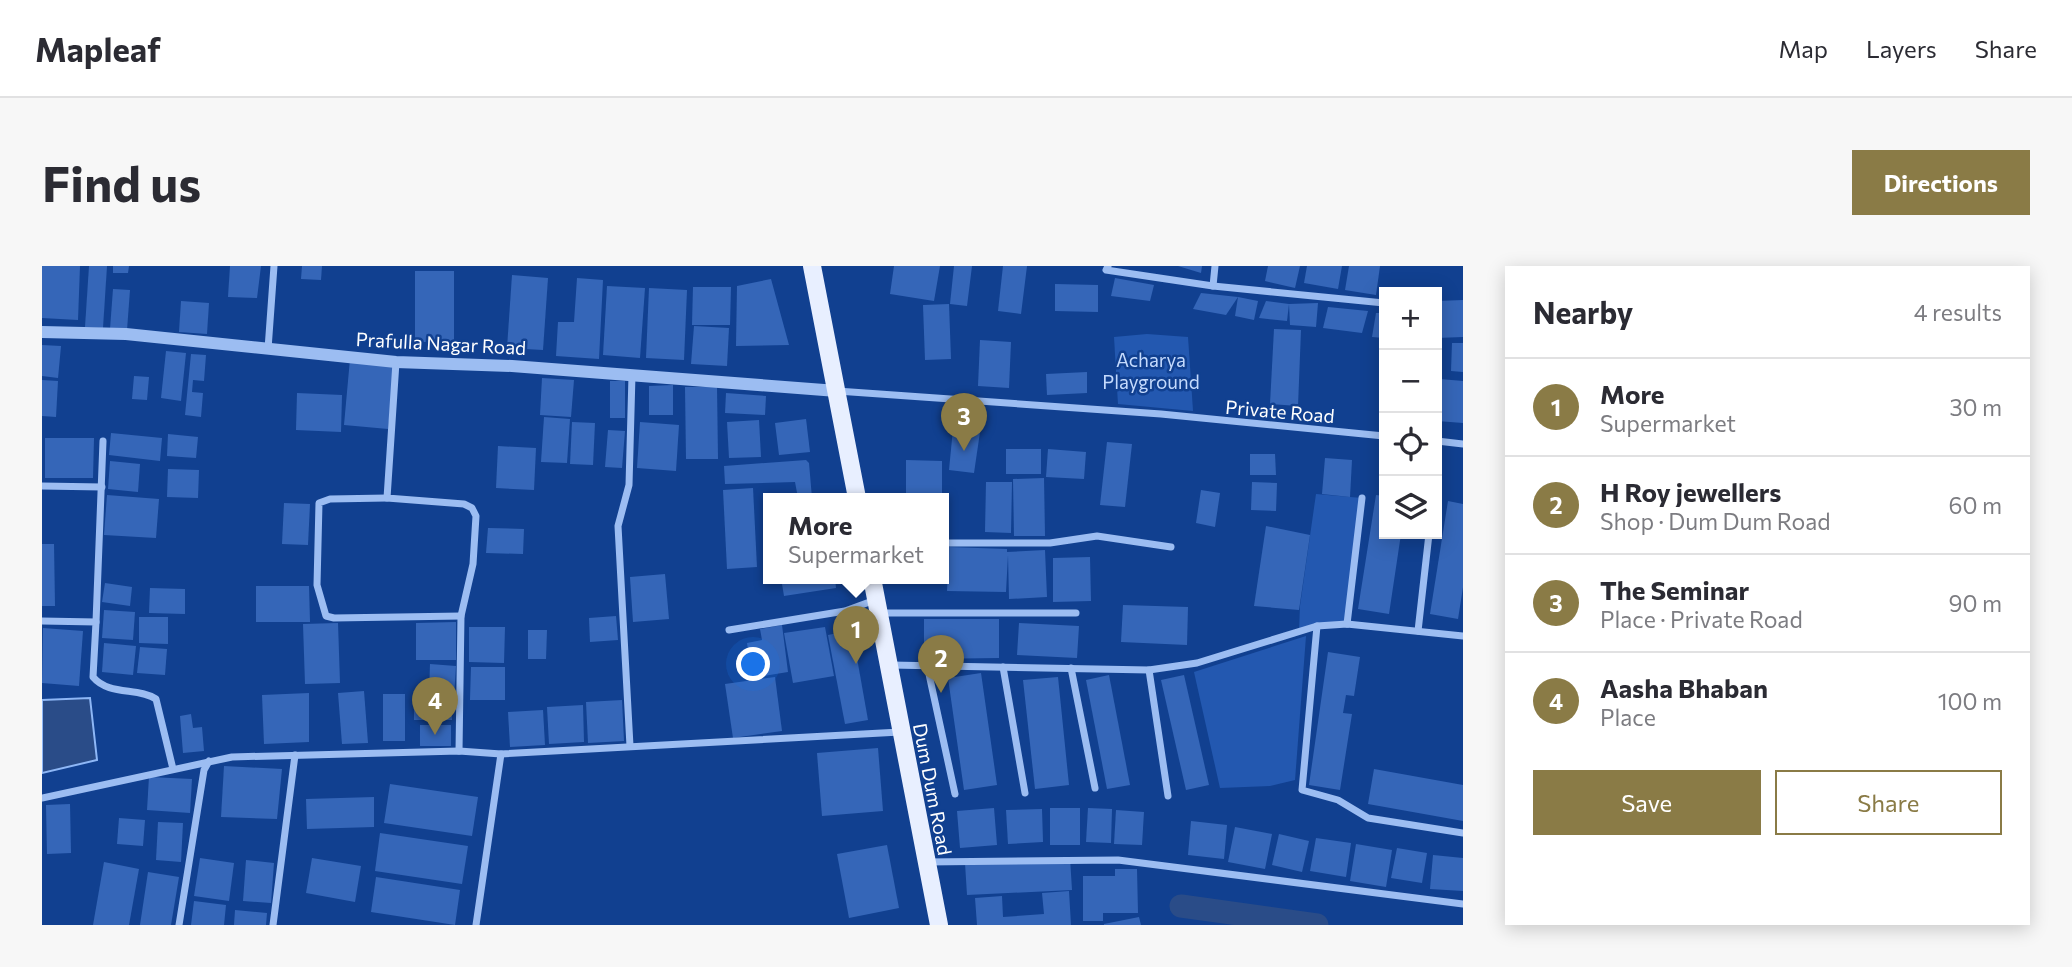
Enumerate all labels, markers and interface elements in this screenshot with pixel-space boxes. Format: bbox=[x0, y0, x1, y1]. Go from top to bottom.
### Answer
text: Mapleaf bbox=[35, 28, 161, 69]
text: Map bbox=[1779, 34, 1828, 63]
text: Layers bbox=[1866, 34, 1937, 63]
text: Share bbox=[1975, 34, 2037, 63]
button: Directions bbox=[1852, 150, 2030, 215]
text: Find us bbox=[42, 152, 201, 212]
map controls bbox=[1379, 287, 1442, 539]
button: + bbox=[1379, 287, 1442, 350]
text: Nearby bbox=[1533, 293, 1633, 330]
text: 4 results bbox=[1914, 298, 2002, 326]
street label: Prafulla Nagar Road bbox=[355, 327, 527, 359]
park label: Acharya Playground bbox=[1102, 348, 1200, 393]
button: − bbox=[1379, 350, 1442, 413]
text: More bbox=[1600, 378, 1664, 409]
pin: 3 bbox=[941, 393, 987, 451]
text: 1 bbox=[1551, 393, 1561, 421]
text: 30 m bbox=[1949, 393, 2002, 421]
street label: Private Road bbox=[1224, 395, 1336, 427]
text: Supermarket bbox=[1600, 409, 1736, 437]
button: locate bbox=[1379, 413, 1442, 476]
button: layers bbox=[1379, 476, 1442, 539]
text: H Roy jewellers bbox=[1600, 476, 1781, 507]
text: 2 bbox=[1549, 491, 1563, 519]
text: 60 m bbox=[1949, 491, 2002, 519]
popup bbox=[763, 493, 949, 584]
text: Shop · Dum Dum Road bbox=[1600, 507, 1830, 535]
text: More bbox=[788, 509, 853, 540]
text: Supermarket bbox=[788, 540, 924, 568]
text: The Seminar bbox=[1600, 574, 1749, 605]
text: 3 bbox=[1549, 589, 1563, 617]
text: 90 m bbox=[1949, 589, 2002, 617]
text: Place · Private Road bbox=[1600, 605, 1803, 633]
pin: 1 bbox=[833, 606, 879, 664]
pin: 2 bbox=[918, 635, 964, 693]
your location bbox=[736, 647, 770, 681]
text: Aasha Bhaban bbox=[1600, 672, 1768, 703]
pin: 4 bbox=[412, 677, 458, 735]
text: 4 bbox=[1549, 687, 1563, 715]
text: 100 m bbox=[1938, 687, 2002, 715]
text: Place bbox=[1600, 703, 1656, 731]
street label: Dum Dum Road bbox=[909, 721, 957, 857]
button: Save bbox=[1533, 770, 1761, 835]
button: Share bbox=[1775, 770, 2002, 835]

